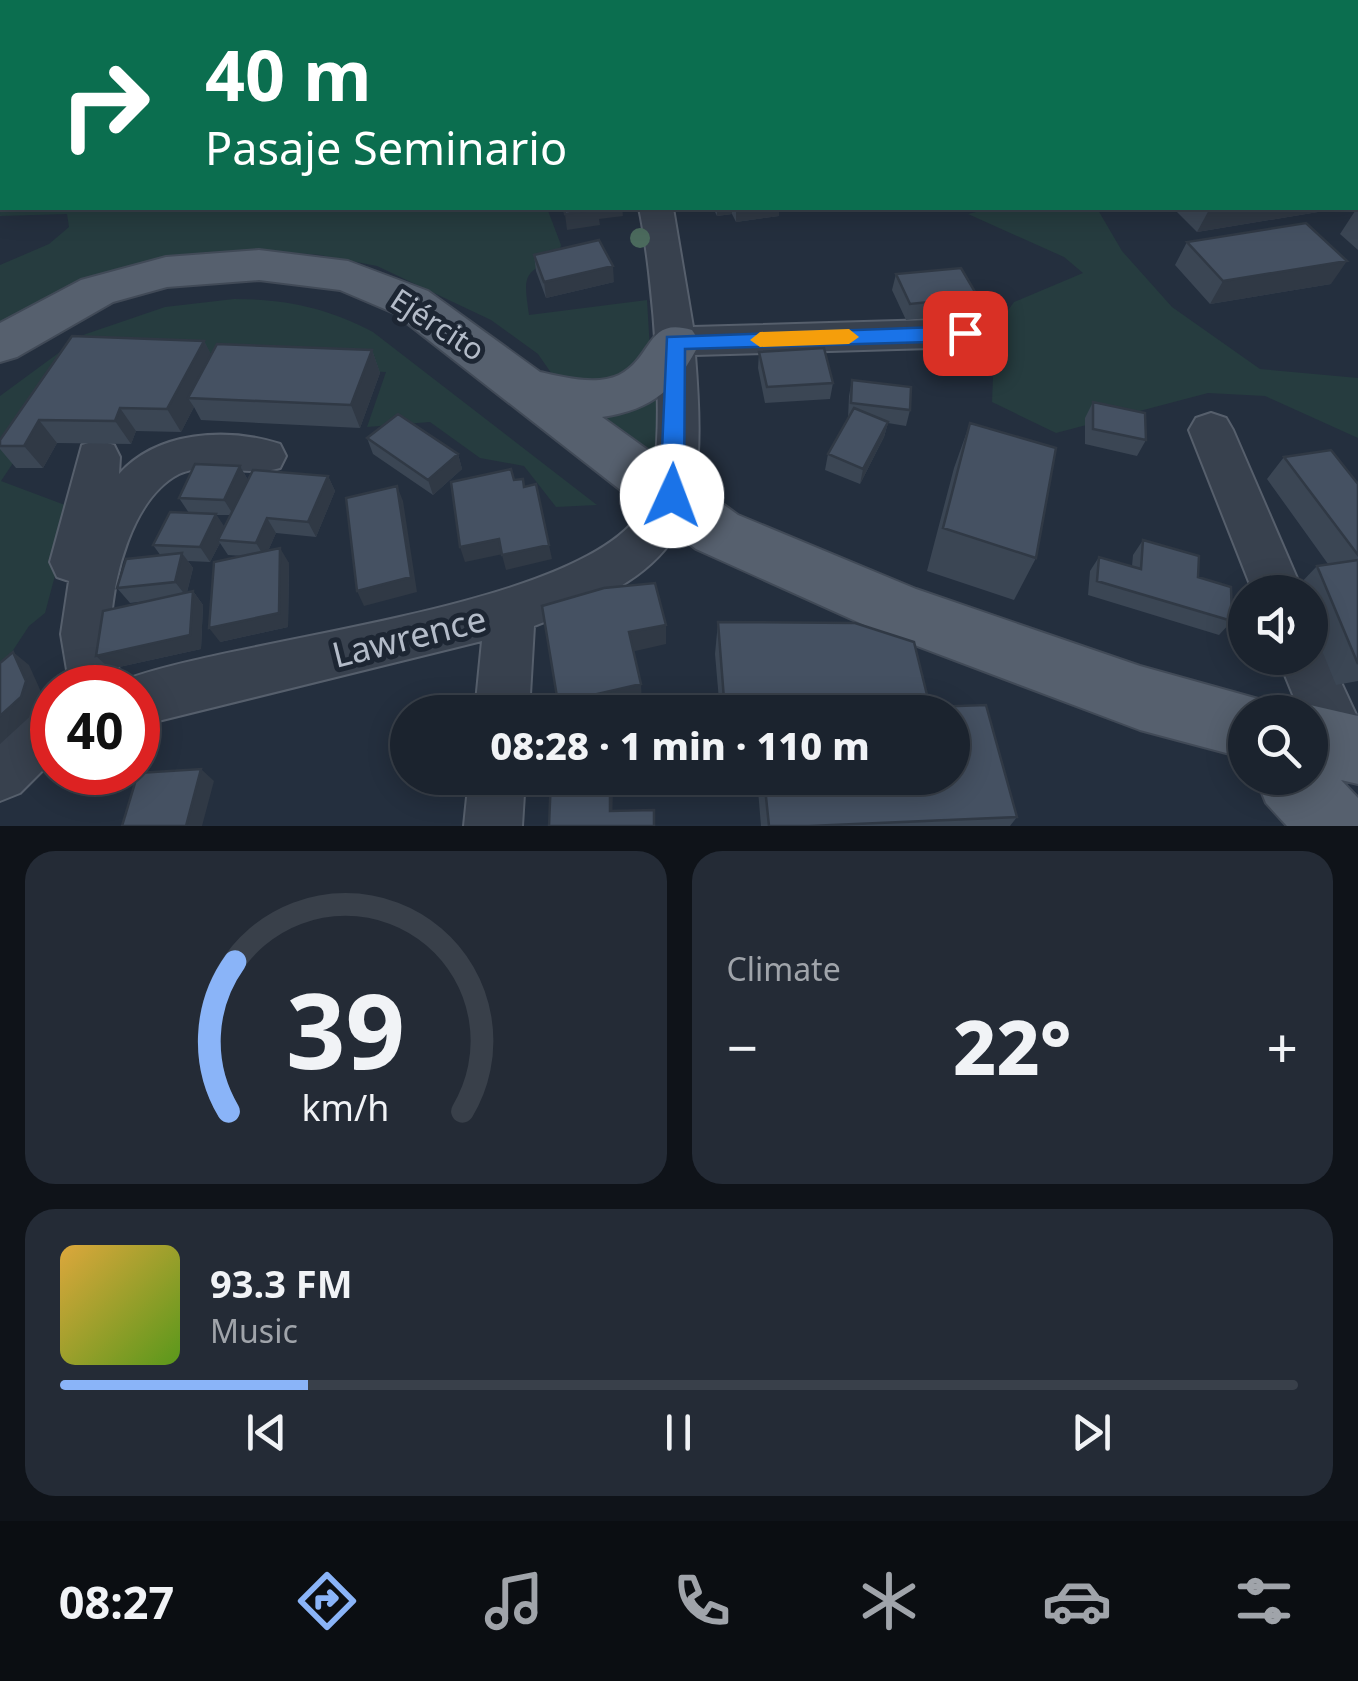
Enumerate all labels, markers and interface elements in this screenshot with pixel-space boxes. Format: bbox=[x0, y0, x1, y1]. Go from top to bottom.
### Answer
text: 40 m bbox=[205, 26, 372, 122]
icon: right bbox=[40, 40, 170, 170]
text: Pasaje Seminario bbox=[205, 117, 567, 178]
street label: Ejército bbox=[383, 278, 493, 370]
pin bbox=[923, 291, 1008, 376]
icon: arrive bbox=[938, 306, 993, 361]
position arrow bbox=[620, 444, 724, 548]
map controls bbox=[1228, 575, 1328, 795]
button: sound bbox=[1228, 575, 1328, 675]
street label: Lawrence bbox=[327, 594, 491, 678]
speed limit sign: 40 bbox=[30, 665, 160, 795]
button: search bbox=[1228, 695, 1328, 795]
text: 08:28 · 1 min · 110 m bbox=[490, 719, 870, 771]
text: Climate bbox=[727, 947, 841, 990]
text: 39 bbox=[286, 958, 405, 1099]
text: 22° bbox=[953, 995, 1071, 1097]
text: − bbox=[727, 1009, 758, 1084]
text: + bbox=[1267, 1009, 1298, 1084]
text: km/h bbox=[302, 1083, 390, 1131]
text: 93.3 FM bbox=[210, 1257, 352, 1309]
text: Music bbox=[210, 1309, 298, 1352]
icon: previous bbox=[239, 1405, 294, 1460]
icon: pause bbox=[651, 1405, 706, 1460]
icon: next bbox=[1064, 1405, 1119, 1460]
icon: directions bbox=[292, 1566, 362, 1636]
icon: music bbox=[479, 1566, 549, 1636]
icon: phone bbox=[667, 1566, 737, 1636]
icon: climate bbox=[854, 1566, 924, 1636]
icon: car bbox=[1042, 1566, 1112, 1636]
icon: filters bbox=[1229, 1566, 1299, 1636]
text: 08:27 bbox=[59, 1571, 174, 1632]

